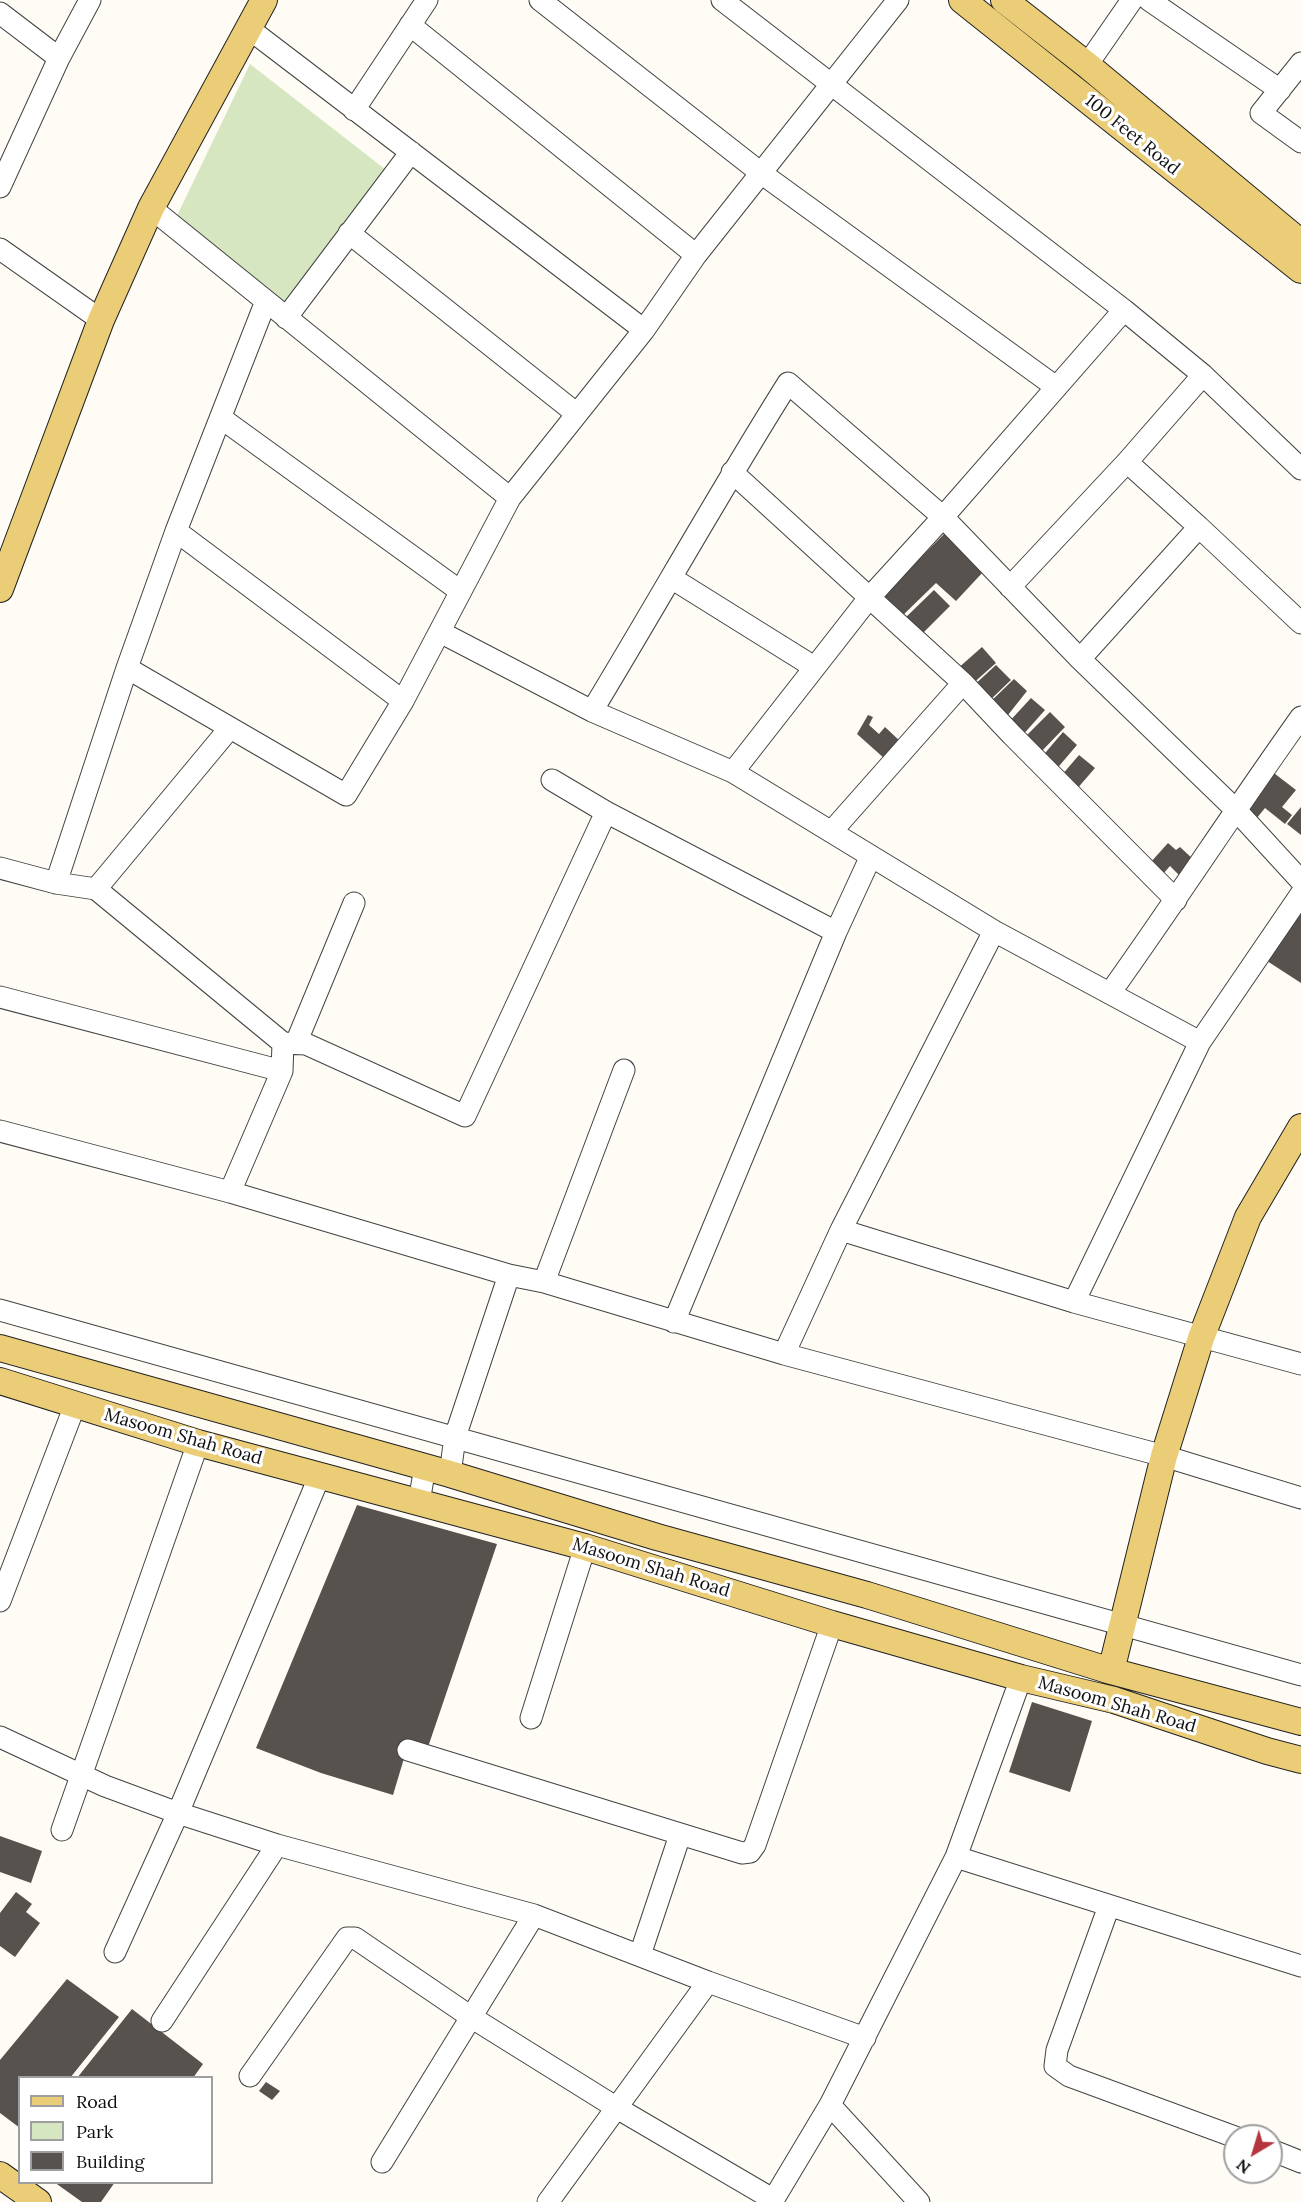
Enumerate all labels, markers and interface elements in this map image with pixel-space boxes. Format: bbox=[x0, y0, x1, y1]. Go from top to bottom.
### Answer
street label: 100 Feet Road bbox=[1080, 90, 1184, 180]
street label: Masoom Shah Road bbox=[101, 1404, 265, 1470]
street label: Masoom Shah Road bbox=[570, 1534, 732, 1602]
street label: Masoom Shah Road bbox=[1035, 1672, 1199, 1738]
legend bbox=[18, 2076, 213, 2184]
text: Road bbox=[76, 2090, 118, 2113]
text: Park bbox=[76, 2120, 113, 2143]
north arrow bbox=[1223, 2124, 1283, 2184]
text: Building bbox=[76, 2150, 144, 2173]
text: N bbox=[1232, 2155, 1254, 2178]

